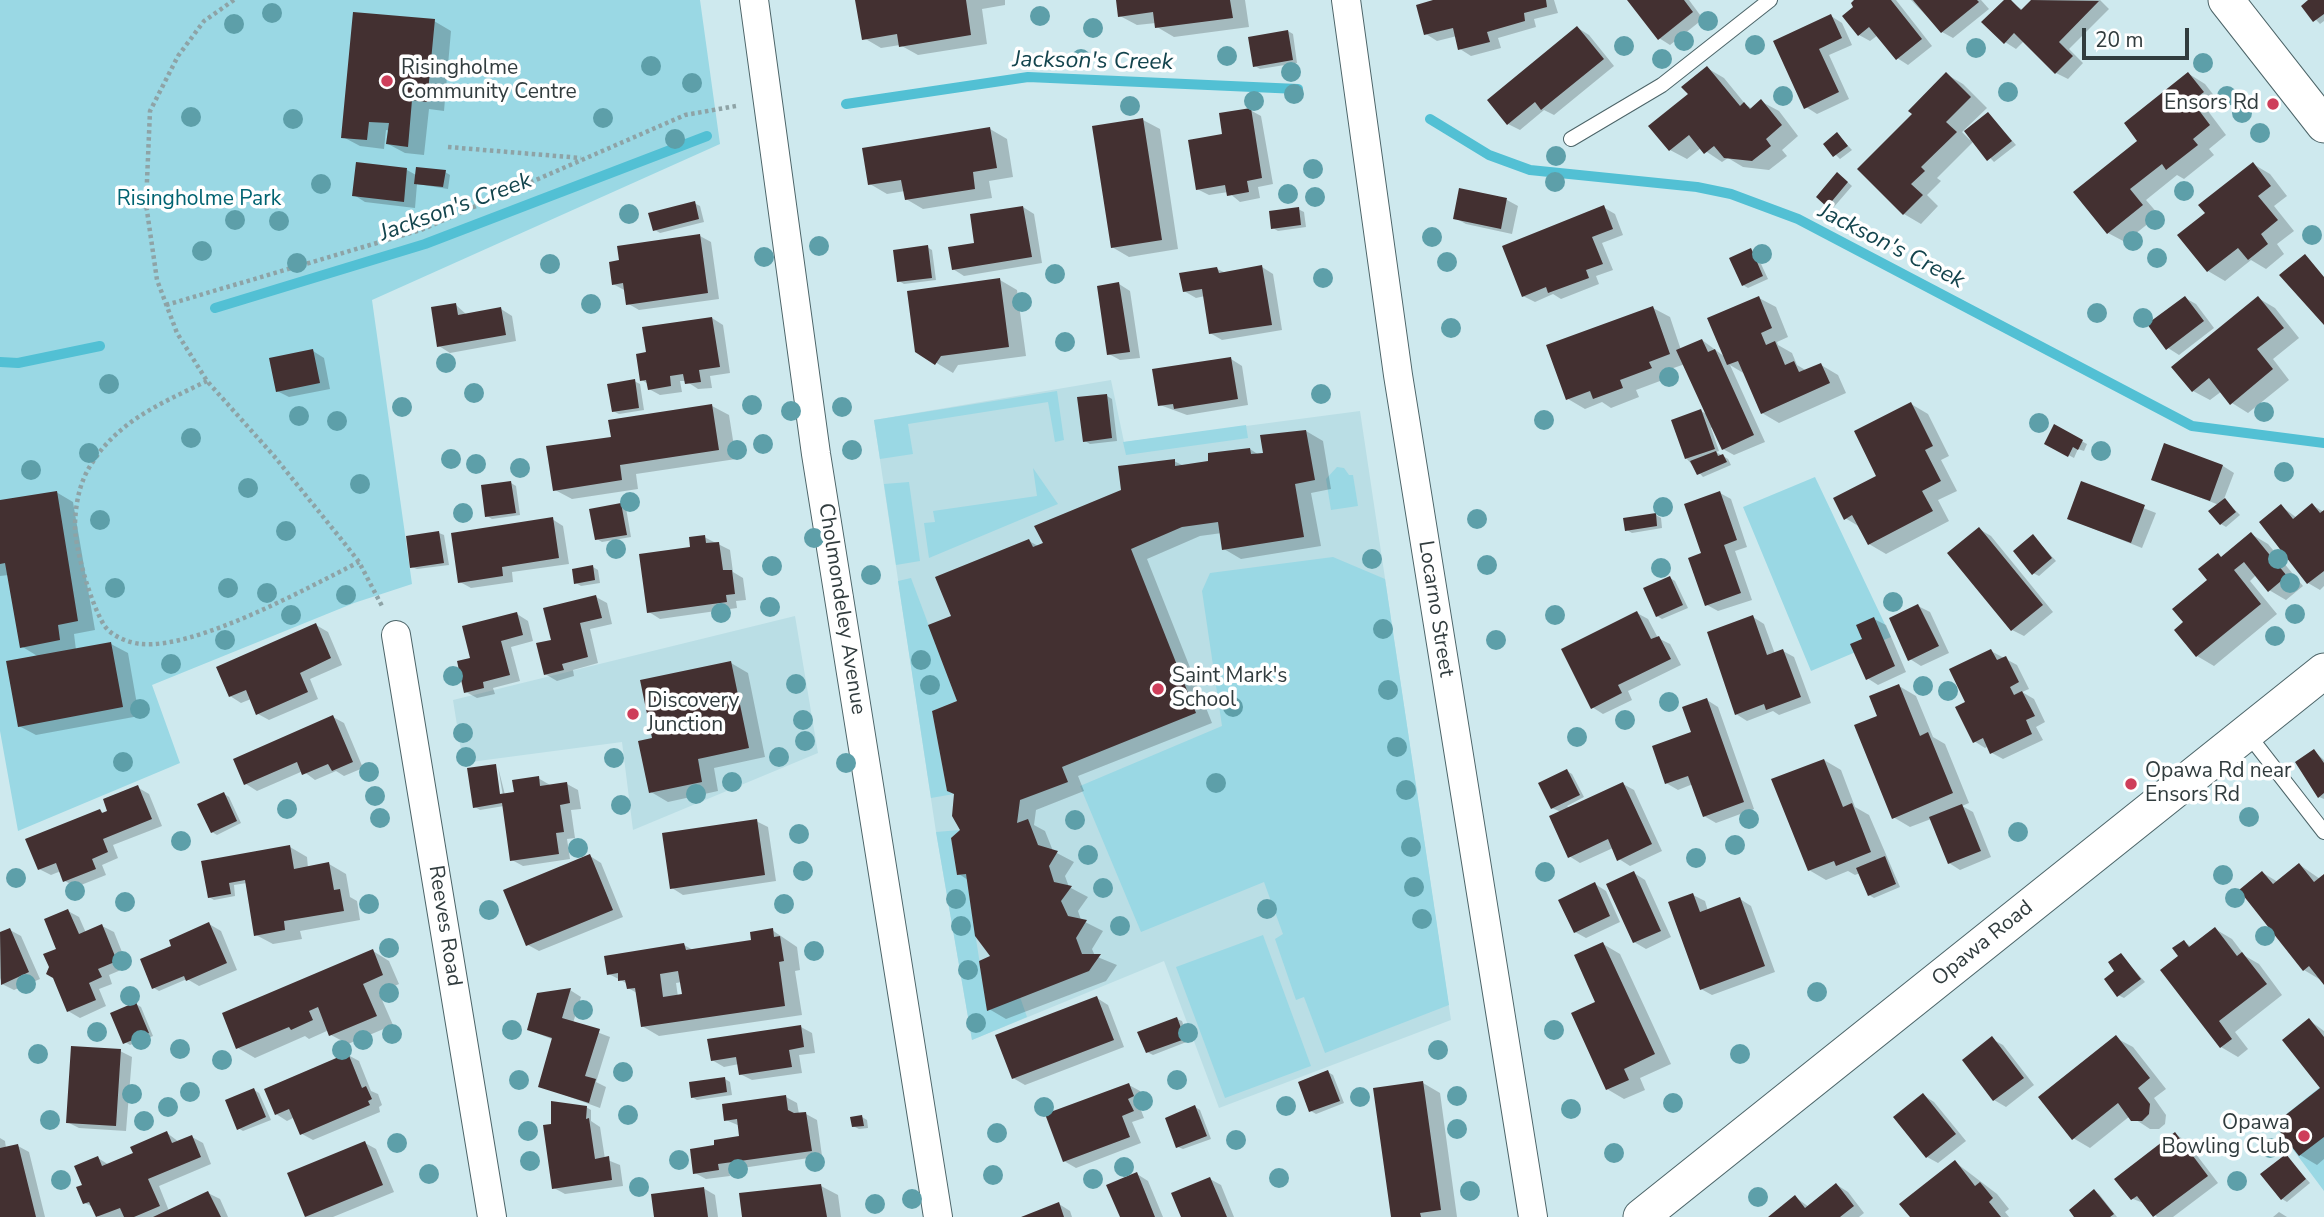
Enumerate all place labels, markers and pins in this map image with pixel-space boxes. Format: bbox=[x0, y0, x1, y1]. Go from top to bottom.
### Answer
place label: Risingholme Community Centre bbox=[401, 56, 577, 106]
marker: Risingholme Community Centre bbox=[379, 73, 395, 89]
place label: Ensors Rd bbox=[2164, 91, 2259, 117]
marker: Ensors Rd bbox=[2265, 96, 2281, 112]
place label: Saint Mark's School bbox=[1172, 664, 1287, 714]
marker: Saint Mark's School bbox=[1150, 681, 1166, 697]
place label: Discovery Junction bbox=[647, 689, 739, 739]
marker: Discovery Junction bbox=[625, 706, 641, 722]
place label: Opawa Rd near Ensors Rd bbox=[2145, 759, 2292, 809]
marker: Opawa Rd near Ensors Rd bbox=[2123, 776, 2139, 792]
place label: Opawa Bowling Club bbox=[2162, 1111, 2290, 1161]
marker: Opawa Bowling Club bbox=[2296, 1128, 2312, 1144]

